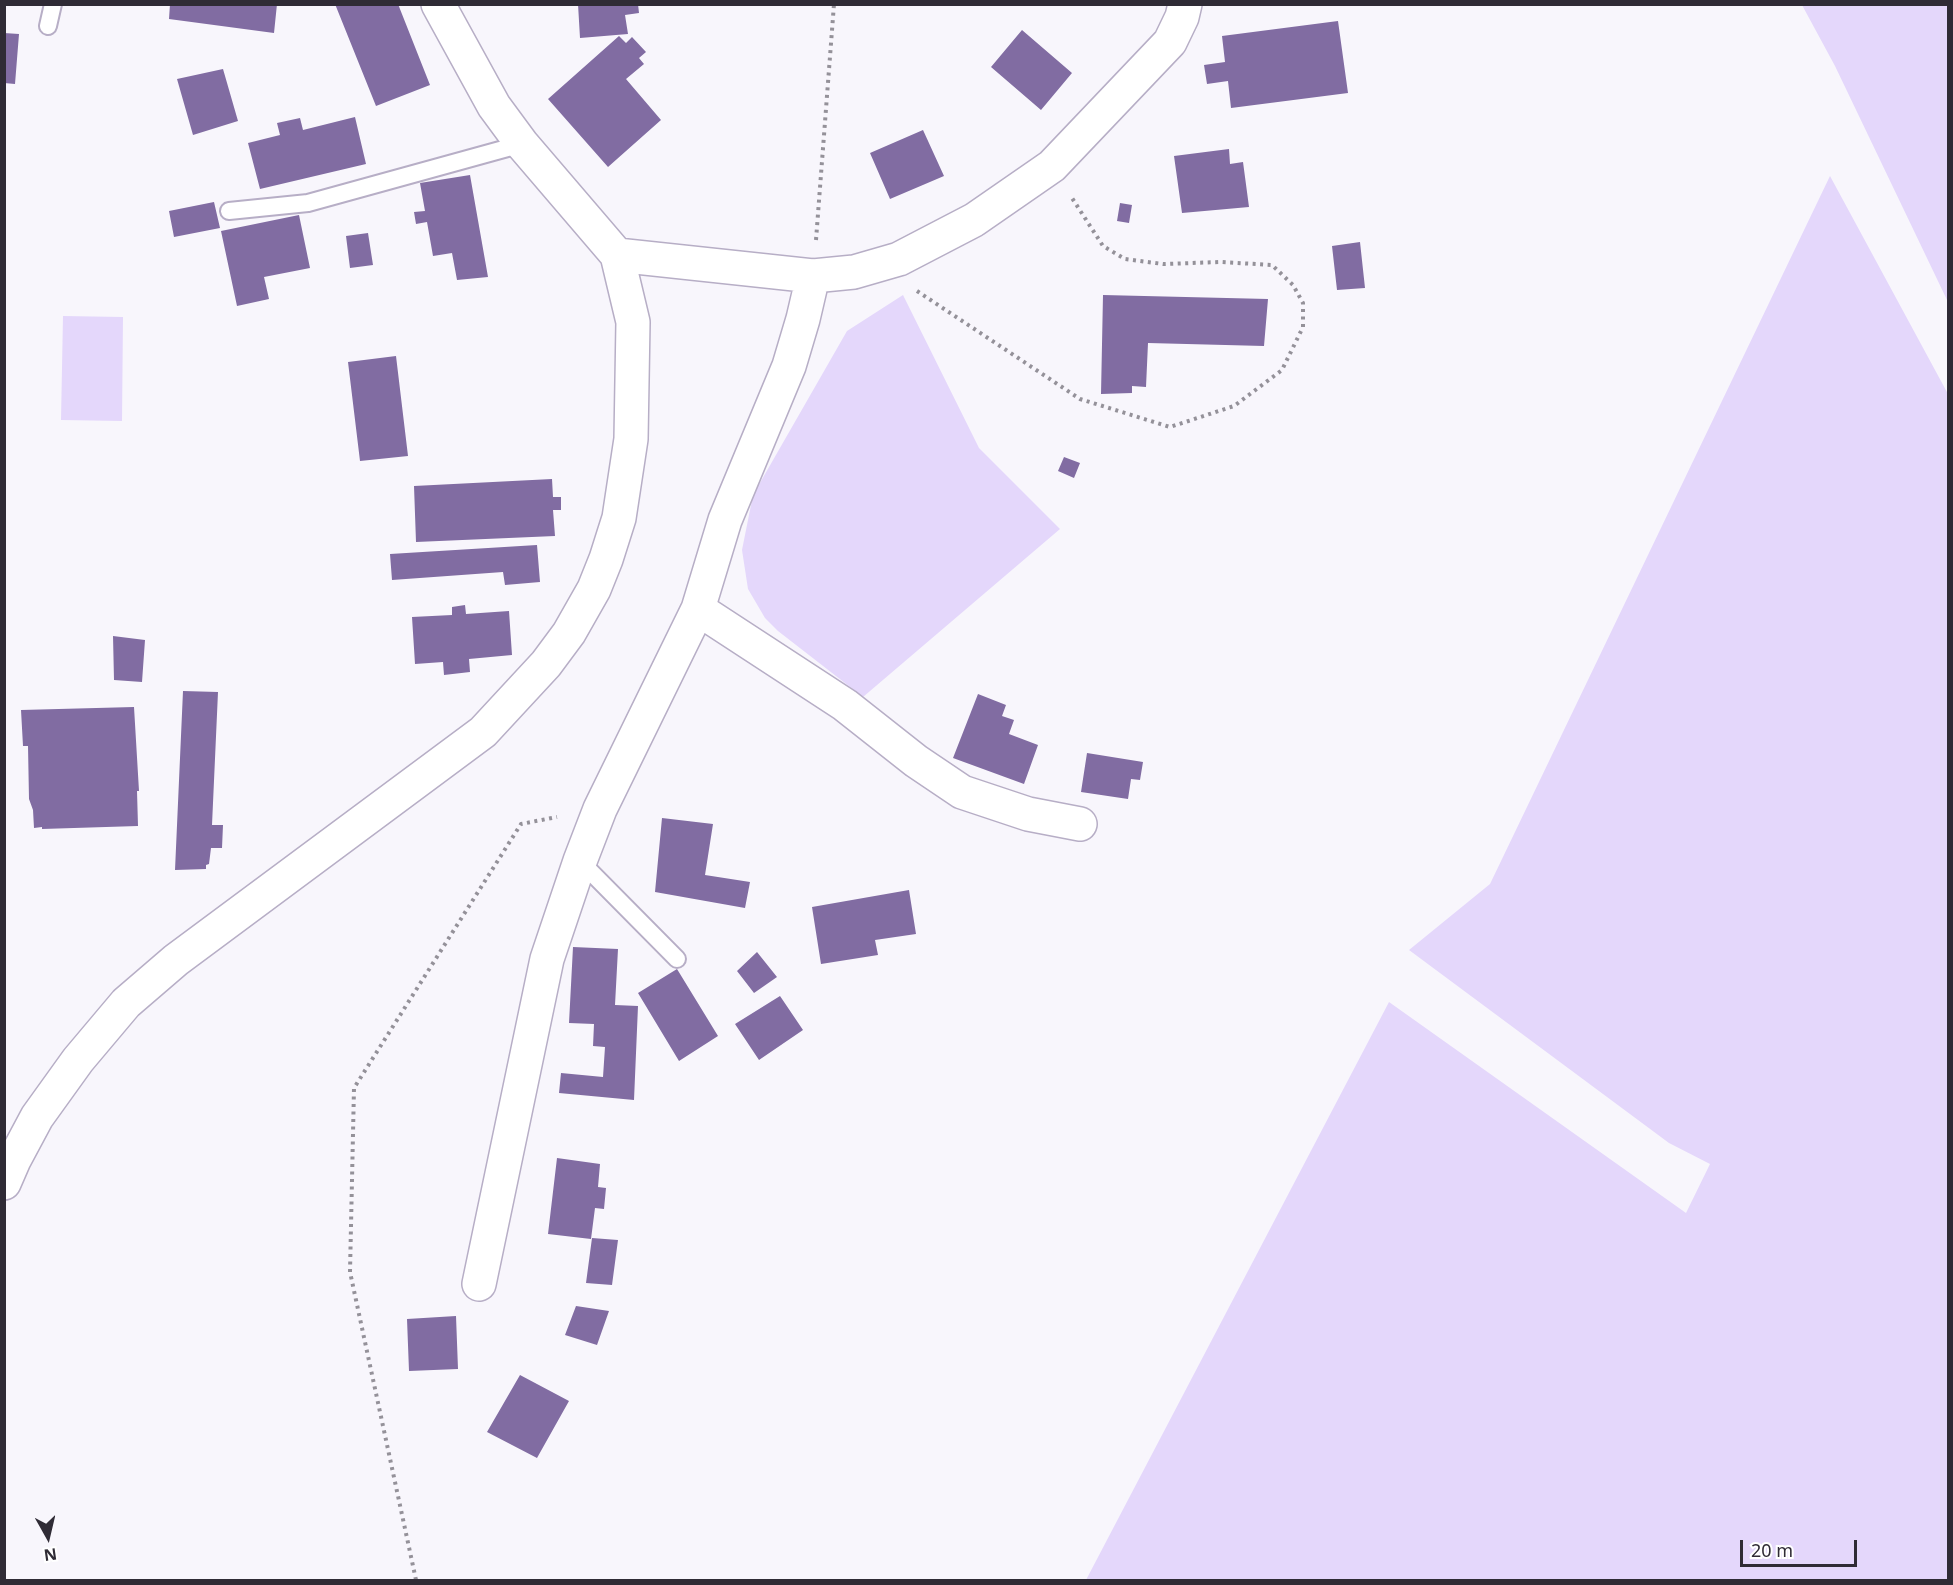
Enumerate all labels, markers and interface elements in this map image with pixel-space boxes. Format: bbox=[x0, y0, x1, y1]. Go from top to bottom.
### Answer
north arrow bbox=[18, 1507, 78, 1567]
scale bar bbox=[1743, 1528, 1860, 1566]
text: 20 m bbox=[1751, 1538, 1793, 1562]
text: N bbox=[43, 1543, 58, 1567]

